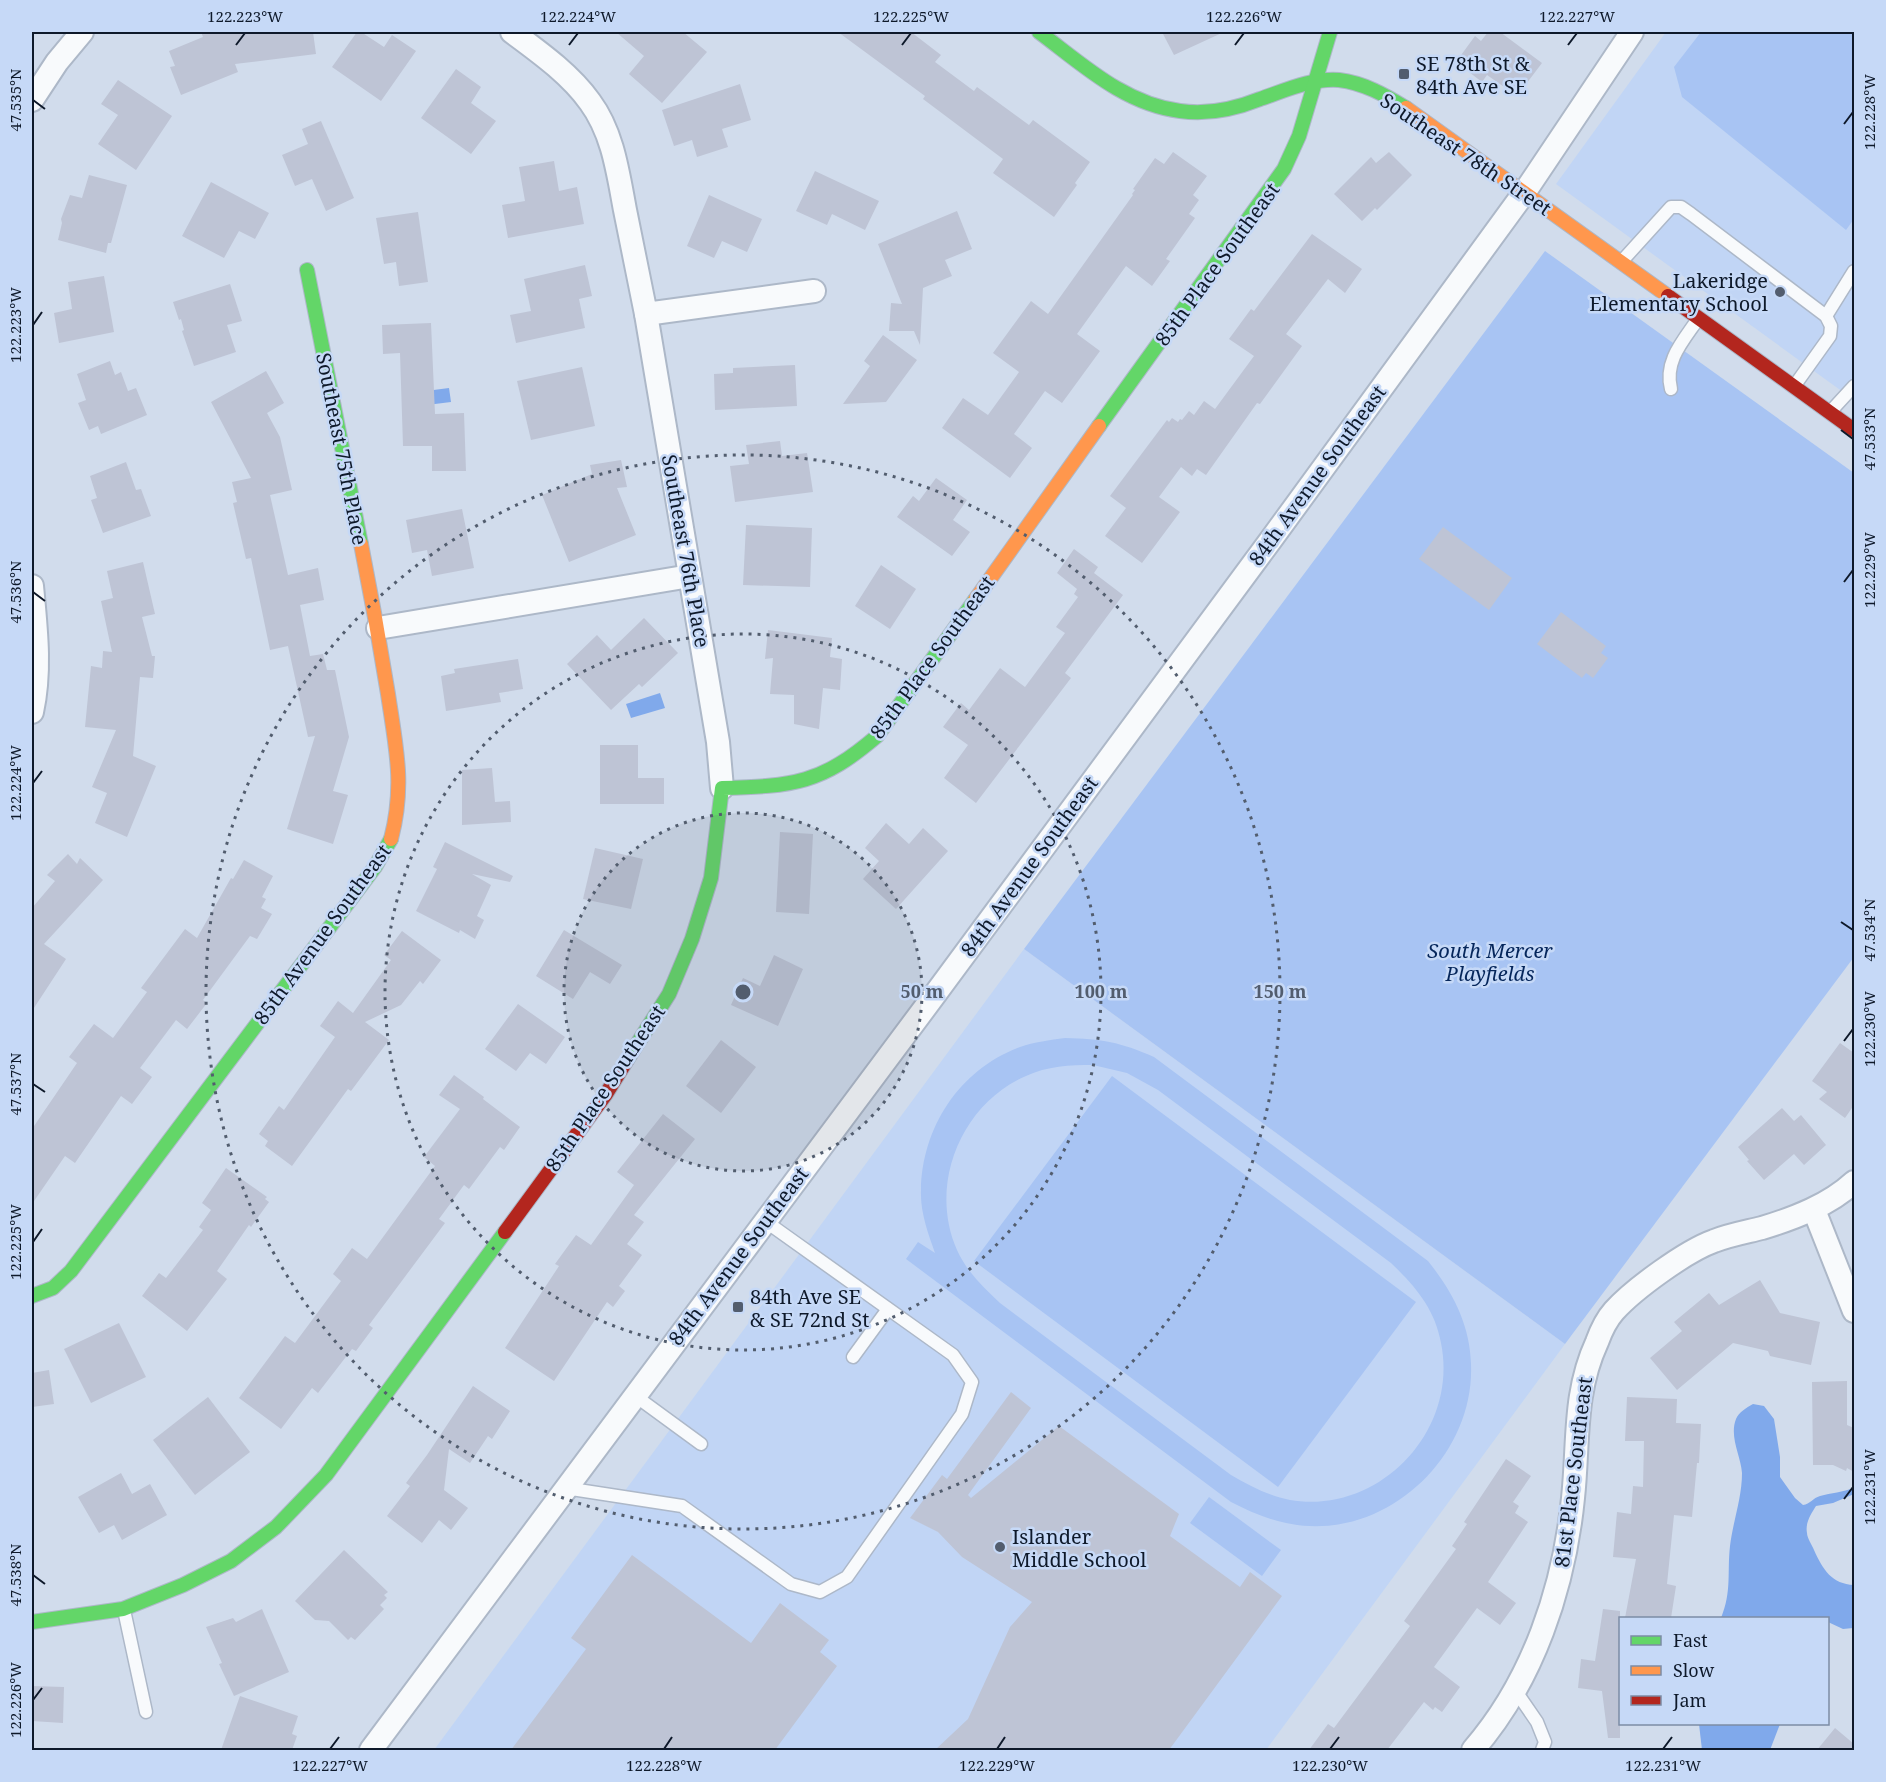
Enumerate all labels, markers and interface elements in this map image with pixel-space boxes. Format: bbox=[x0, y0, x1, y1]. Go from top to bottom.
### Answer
text: 122.223°W bbox=[207, 6, 283, 26]
text: 122.224°W bbox=[540, 6, 616, 26]
text: 122.225°W bbox=[873, 6, 949, 26]
text: 122.226°W bbox=[1206, 6, 1282, 26]
text: 122.227°W bbox=[1539, 6, 1615, 26]
place label: SE 78th St & 84th Ave SE bbox=[1416, 50, 1530, 100]
marker: SE 78th St & 84th Ave SE bbox=[1397, 67, 1411, 81]
text: 47.535°N bbox=[5, 68, 25, 132]
text: 122.228°W bbox=[1859, 74, 1879, 150]
street label: Southeast 78th Street bbox=[1375, 87, 1557, 221]
street label: 85th Place Southeast bbox=[1149, 177, 1285, 351]
place label: Lakeridge Elementary School bbox=[1589, 267, 1768, 317]
marker: Lakeridge Elementary School bbox=[1773, 285, 1787, 299]
text: 122.223°W bbox=[5, 287, 25, 363]
street label: Southeast 75th Place bbox=[310, 350, 374, 548]
street label: 84th Avenue Southeast bbox=[1242, 379, 1392, 571]
text: 47.533°N bbox=[1859, 407, 1879, 471]
street label: Southeast 76th Place bbox=[656, 452, 716, 650]
text: 122.229°W bbox=[1859, 532, 1879, 608]
text: 47.536°N bbox=[5, 560, 25, 624]
street label: 85th Place Southeast bbox=[864, 570, 1000, 744]
text: 122.224°W bbox=[5, 745, 25, 821]
street label: 84th Avenue Southeast bbox=[954, 770, 1104, 962]
street label: 85th Avenue Southeast bbox=[247, 838, 397, 1030]
text: 47.534°N bbox=[1859, 898, 1879, 962]
park label: South Mercer Playfields bbox=[1427, 937, 1553, 987]
text: 50 m bbox=[901, 979, 944, 1003]
text: 100 m bbox=[1075, 979, 1128, 1003]
text: 150 m bbox=[1254, 979, 1307, 1003]
centre of rings bbox=[733, 982, 753, 1002]
text: 122.230°W bbox=[1859, 991, 1879, 1067]
street label: 85th Place Southeast bbox=[539, 999, 671, 1177]
text: 47.537°N bbox=[5, 1052, 25, 1116]
street label: 84th Avenue Southeast bbox=[662, 1161, 814, 1351]
text: 122.225°W bbox=[5, 1204, 25, 1280]
place label: 84th Ave SE & SE 72nd St bbox=[750, 1283, 869, 1333]
marker: 84th Ave SE & SE 72nd St bbox=[731, 1300, 745, 1314]
street label: 81st Place Southeast bbox=[1548, 1375, 1598, 1569]
text: 122.231°W bbox=[1859, 1449, 1879, 1525]
place label: Islander Middle School bbox=[1012, 1523, 1147, 1573]
marker: Islander Middle School bbox=[993, 1540, 1007, 1554]
text: 47.538°N bbox=[5, 1543, 25, 1607]
legend bbox=[1619, 1617, 1829, 1725]
text: Fast bbox=[1673, 1628, 1708, 1652]
text: Slow bbox=[1673, 1658, 1715, 1682]
text: 122.226°W bbox=[5, 1662, 25, 1738]
text: Jam bbox=[1672, 1688, 1707, 1712]
text: 122.227°W bbox=[292, 1755, 368, 1775]
text: 122.228°W bbox=[626, 1755, 702, 1775]
text: 122.229°W bbox=[959, 1755, 1035, 1775]
text: 122.230°W bbox=[1292, 1755, 1368, 1775]
text: 122.231°W bbox=[1625, 1755, 1701, 1775]

